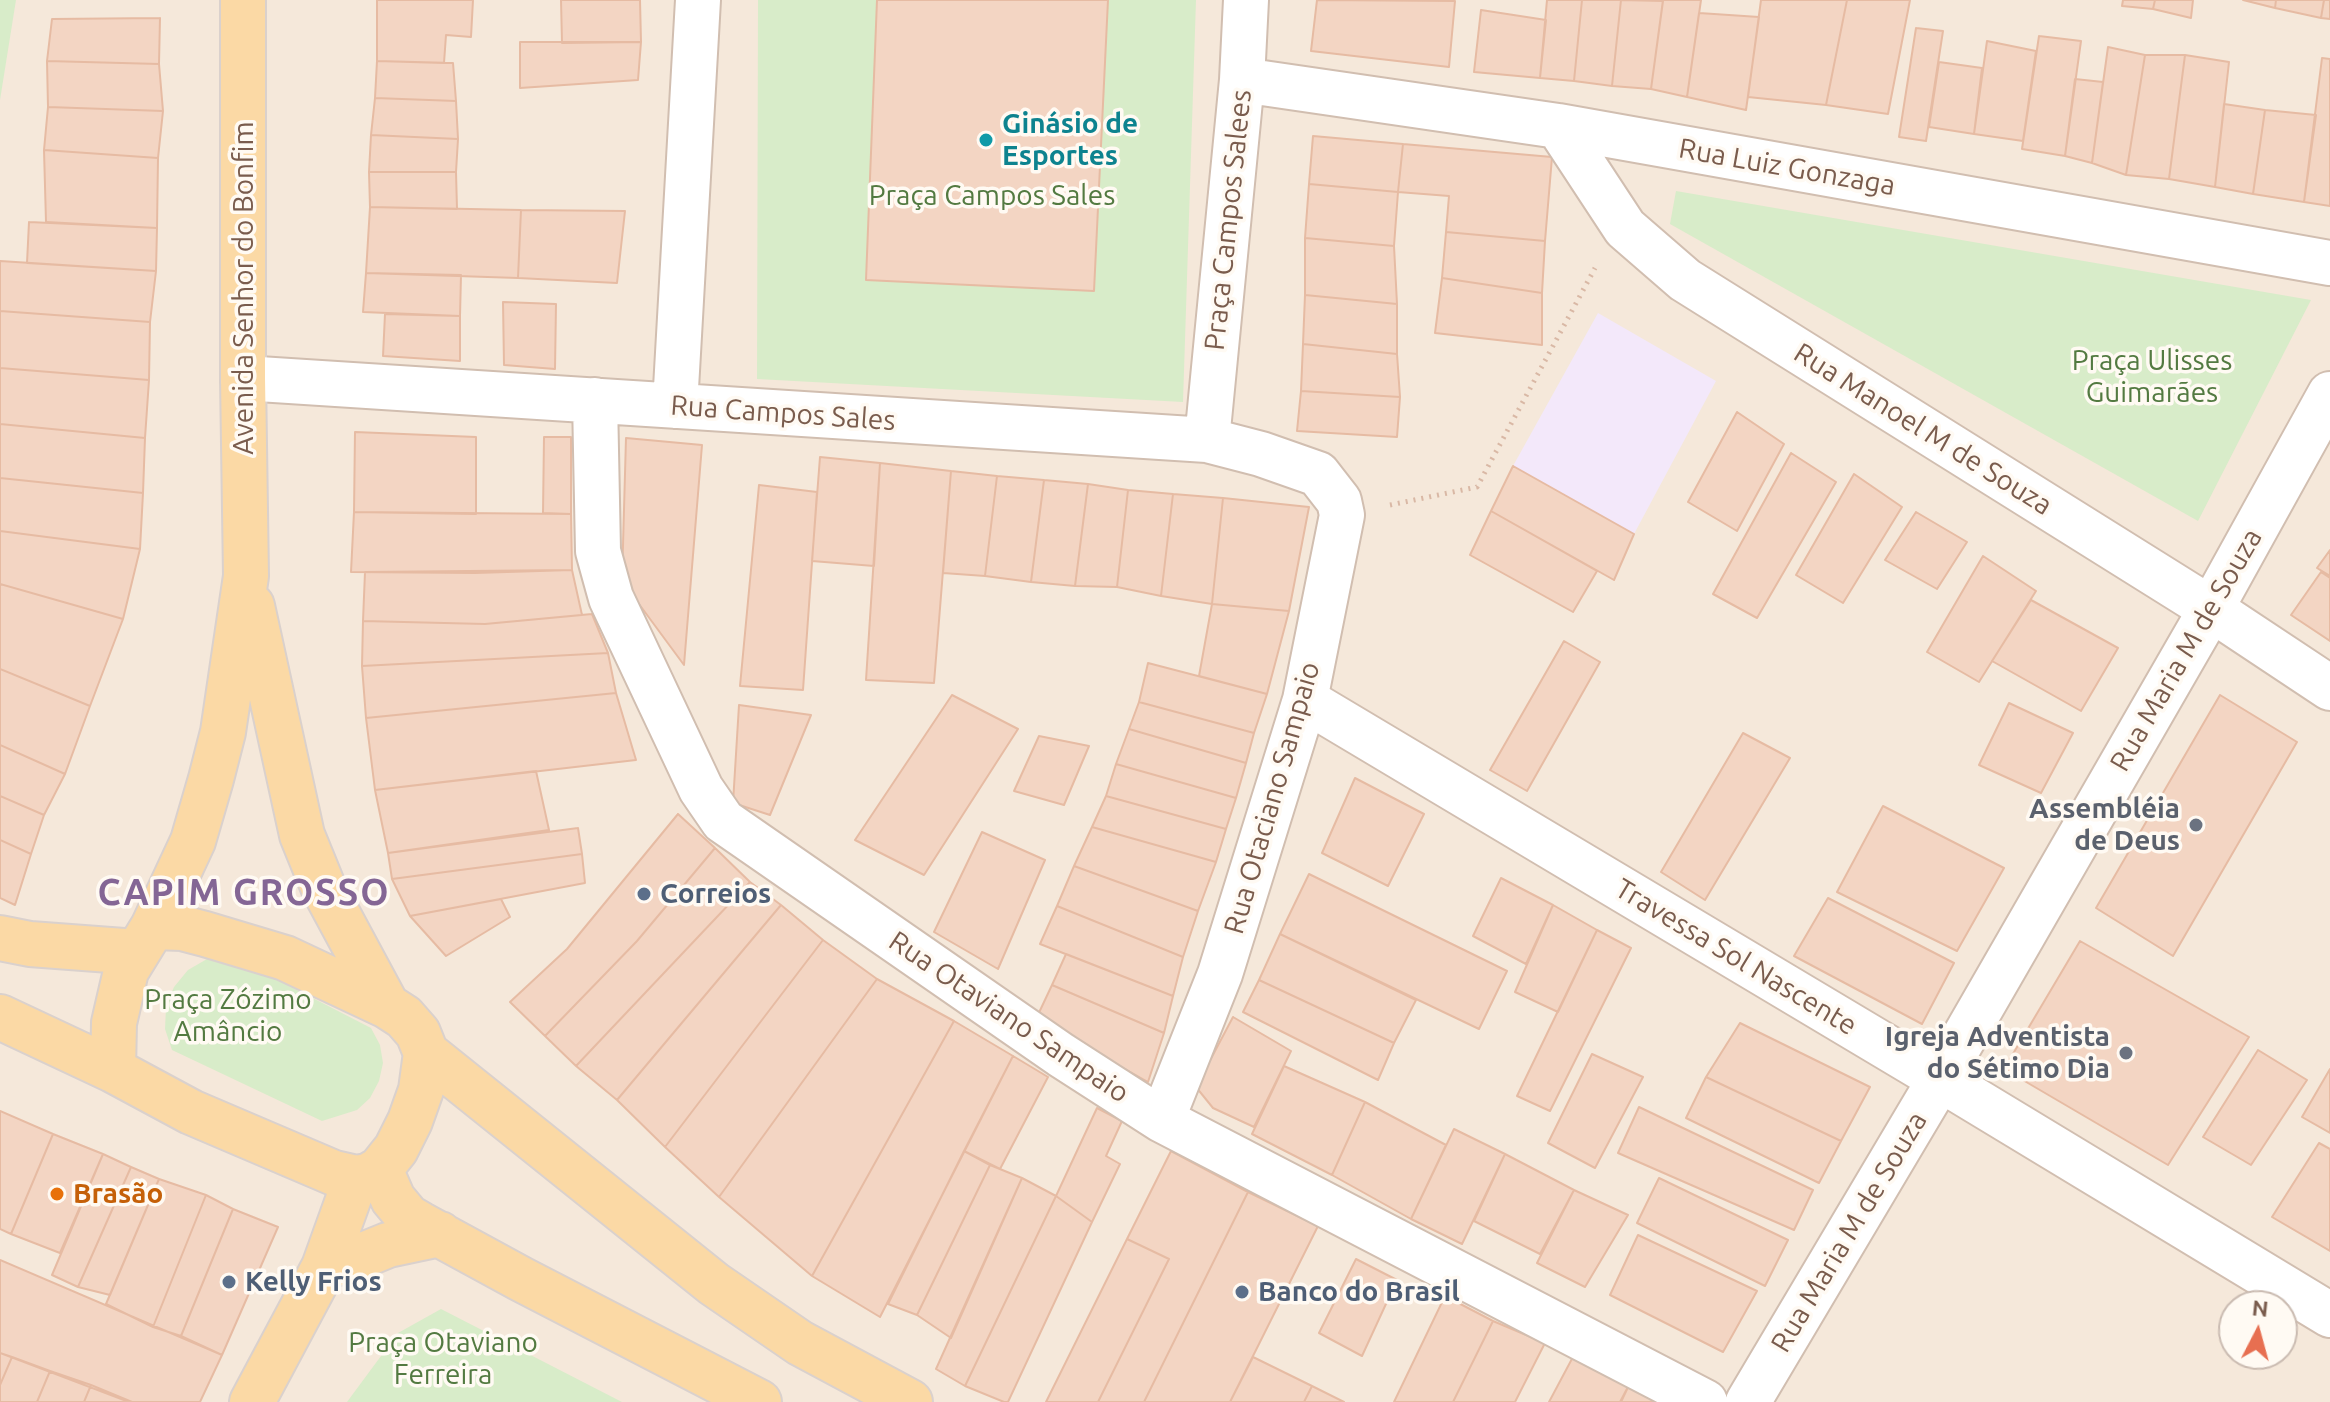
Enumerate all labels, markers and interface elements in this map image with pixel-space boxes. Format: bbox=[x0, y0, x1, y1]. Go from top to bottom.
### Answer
street label: Praça Campos Salees bbox=[1198, 88, 1258, 352]
place label: Ginásio de Esportes bbox=[1002, 107, 1138, 173]
street label: Avenida Senhor do Bonfim bbox=[227, 121, 261, 455]
marker: Ginásio de Esportes bbox=[977, 131, 995, 149]
street label: Rua Luiz Gonzaga bbox=[1676, 131, 1898, 203]
park label: Praça Campos Sales bbox=[869, 179, 1115, 213]
street label: Rua Manoel M de Souza bbox=[1788, 336, 2058, 522]
park label: Praça Ulisses Guimarães bbox=[2072, 344, 2232, 410]
street label: Rua Campos Sales bbox=[669, 388, 897, 438]
street label: Rua Maria M de Souza bbox=[2103, 523, 2269, 777]
street label: Rua Otaciano Sampaio bbox=[1217, 658, 1327, 938]
place label: Assembléia de Deus bbox=[2029, 792, 2180, 858]
marker: Assembléia de Deus bbox=[2187, 816, 2205, 834]
district label: CAPIM GROSSO bbox=[97, 871, 391, 915]
street label: Travessa Sol Nascente bbox=[1609, 872, 1863, 1042]
place label: Correios bbox=[660, 877, 771, 911]
marker: Correios bbox=[635, 885, 653, 903]
street label: Rua Otaviano Sampaio bbox=[883, 924, 1135, 1110]
park label: Praça Zózimo Amâncio bbox=[144, 983, 312, 1049]
place label: Igreja Adventista do Sétimo Dia bbox=[1885, 1020, 2110, 1086]
marker: Igreja Adventista do Sétimo Dia bbox=[2117, 1044, 2135, 1062]
street label: Rua Maria M de Souza bbox=[1764, 1106, 1934, 1358]
place label: Brasão bbox=[73, 1177, 163, 1211]
marker: Brasão bbox=[48, 1185, 66, 1203]
place label: Kelly Frios bbox=[245, 1265, 382, 1299]
marker: Kelly Frios bbox=[220, 1273, 238, 1291]
place label: Banco do Brasil bbox=[1258, 1275, 1460, 1309]
marker: Banco do Brasil bbox=[1233, 1283, 1251, 1301]
north arrow bbox=[2218, 1290, 2298, 1370]
text: N bbox=[2251, 1294, 2270, 1321]
park label: Praça Otaviano Ferreira bbox=[348, 1326, 538, 1392]

